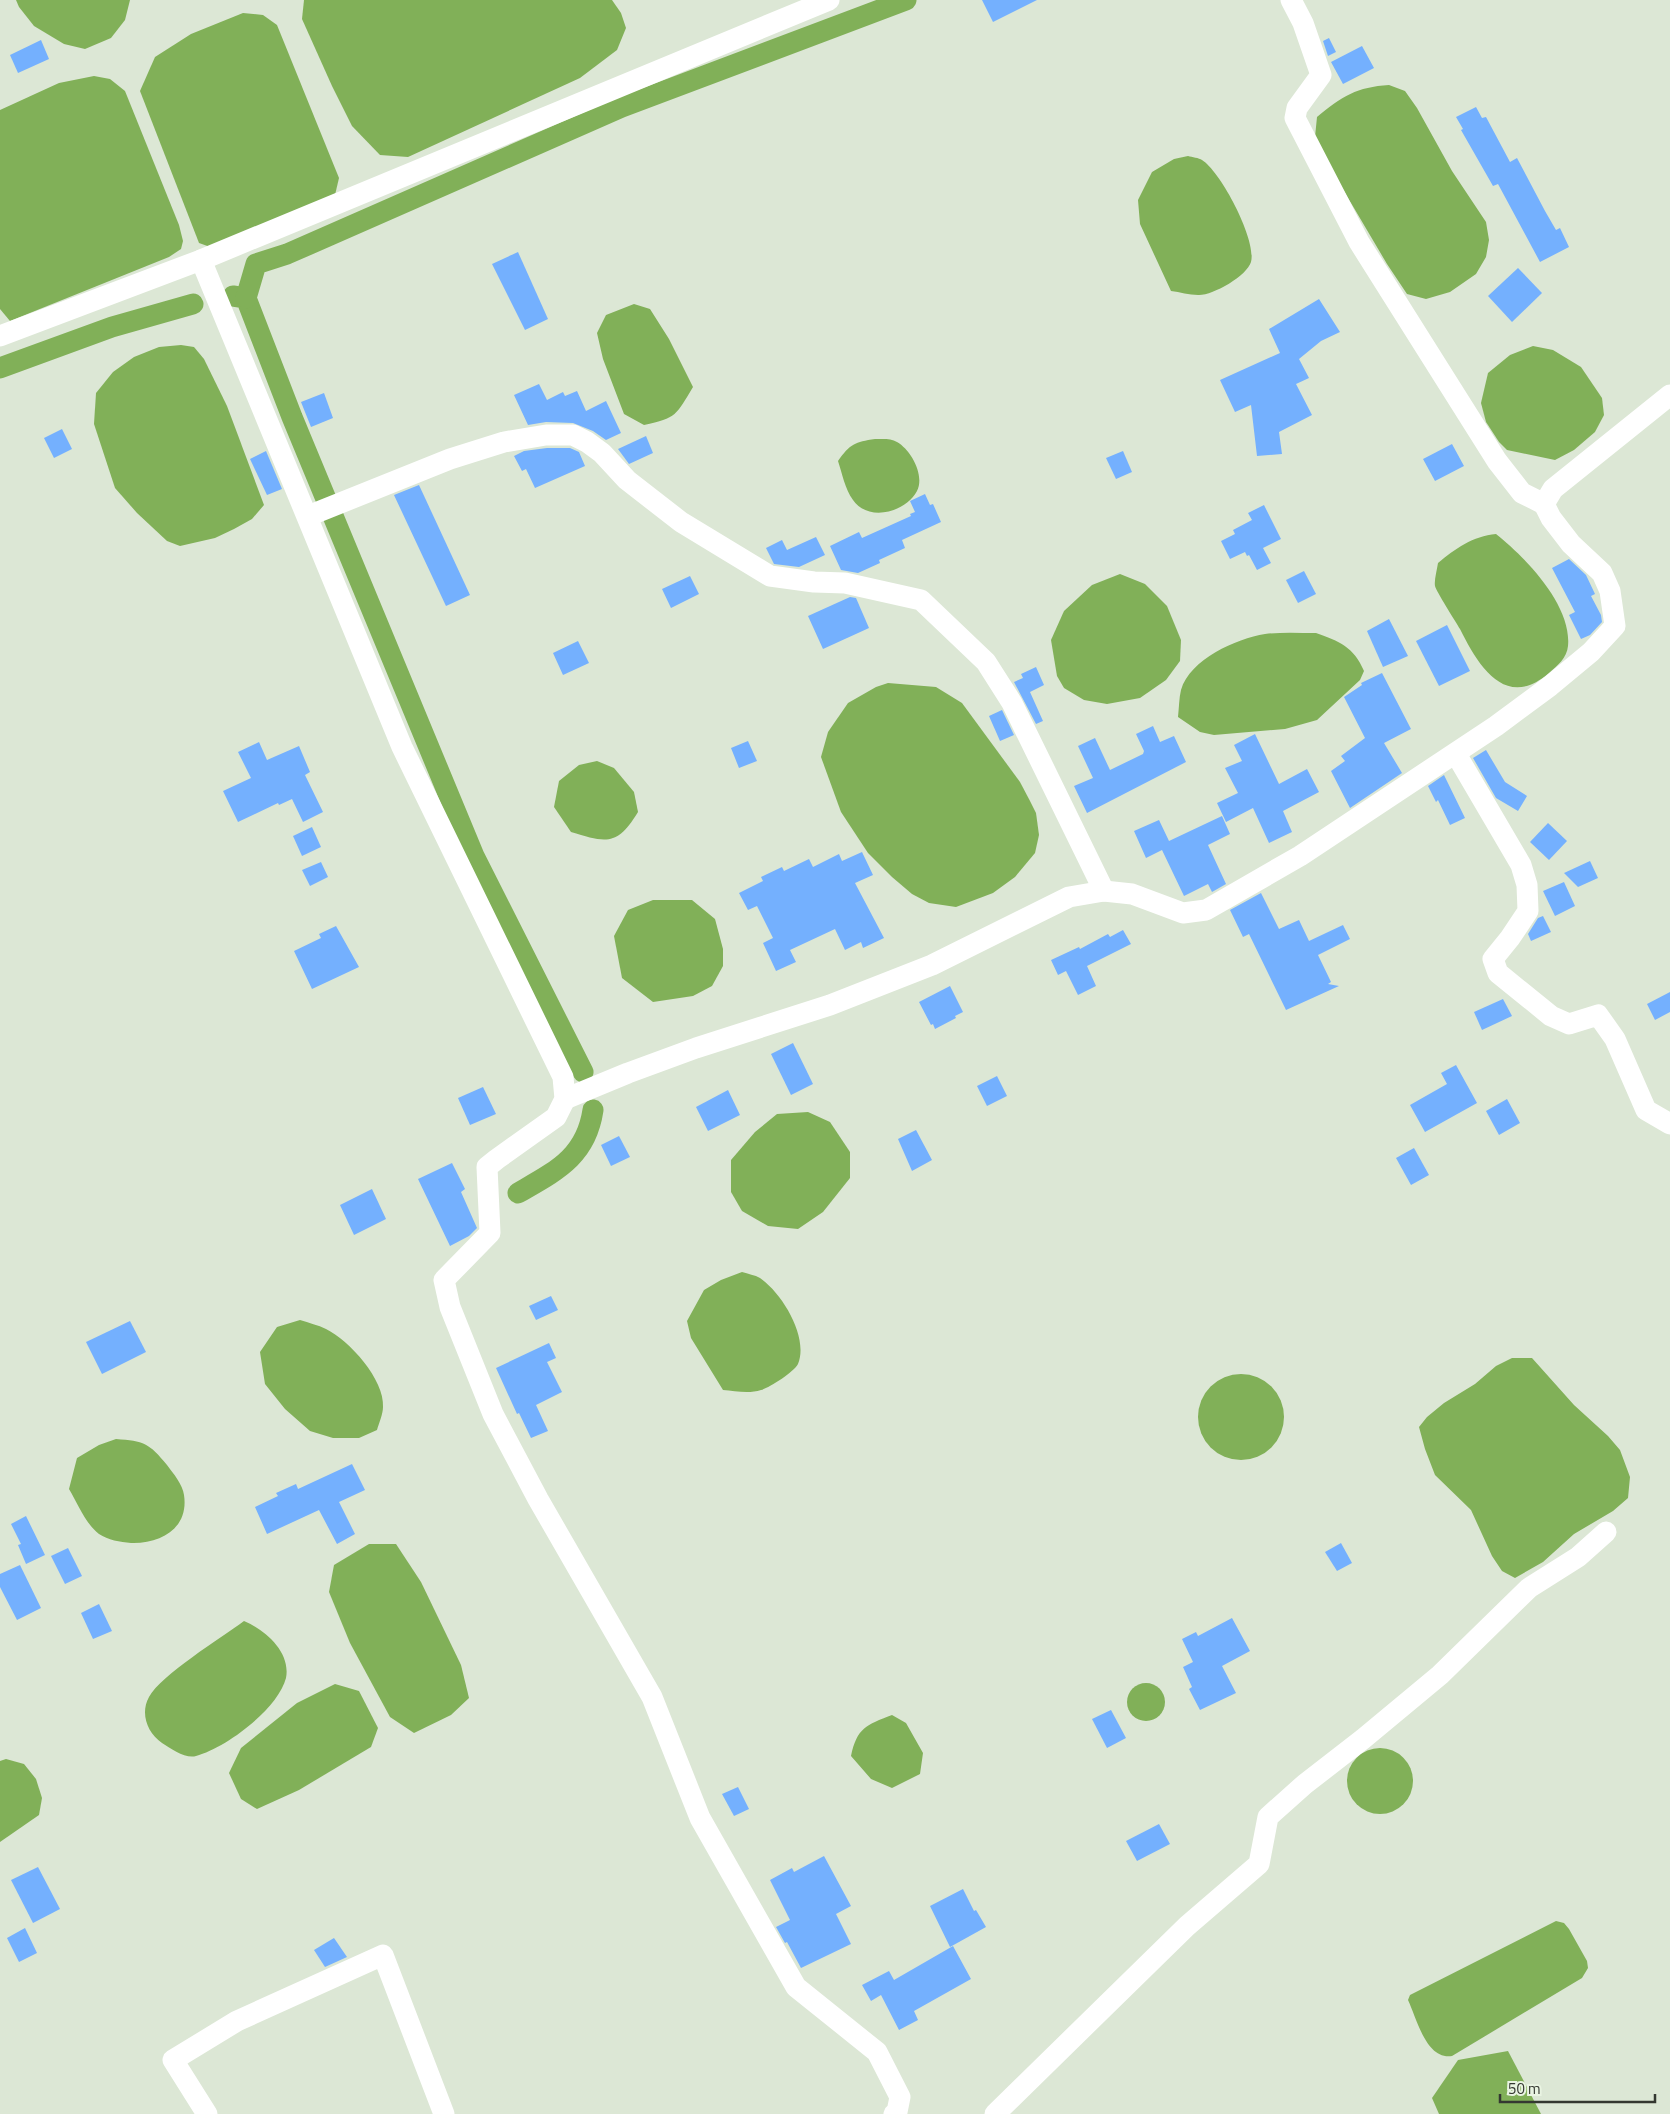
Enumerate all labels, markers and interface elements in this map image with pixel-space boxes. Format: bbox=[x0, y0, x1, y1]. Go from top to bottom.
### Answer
scale bar bbox=[1500, 2072, 1655, 2104]
text: 50 m bbox=[1508, 2077, 1541, 2100]

